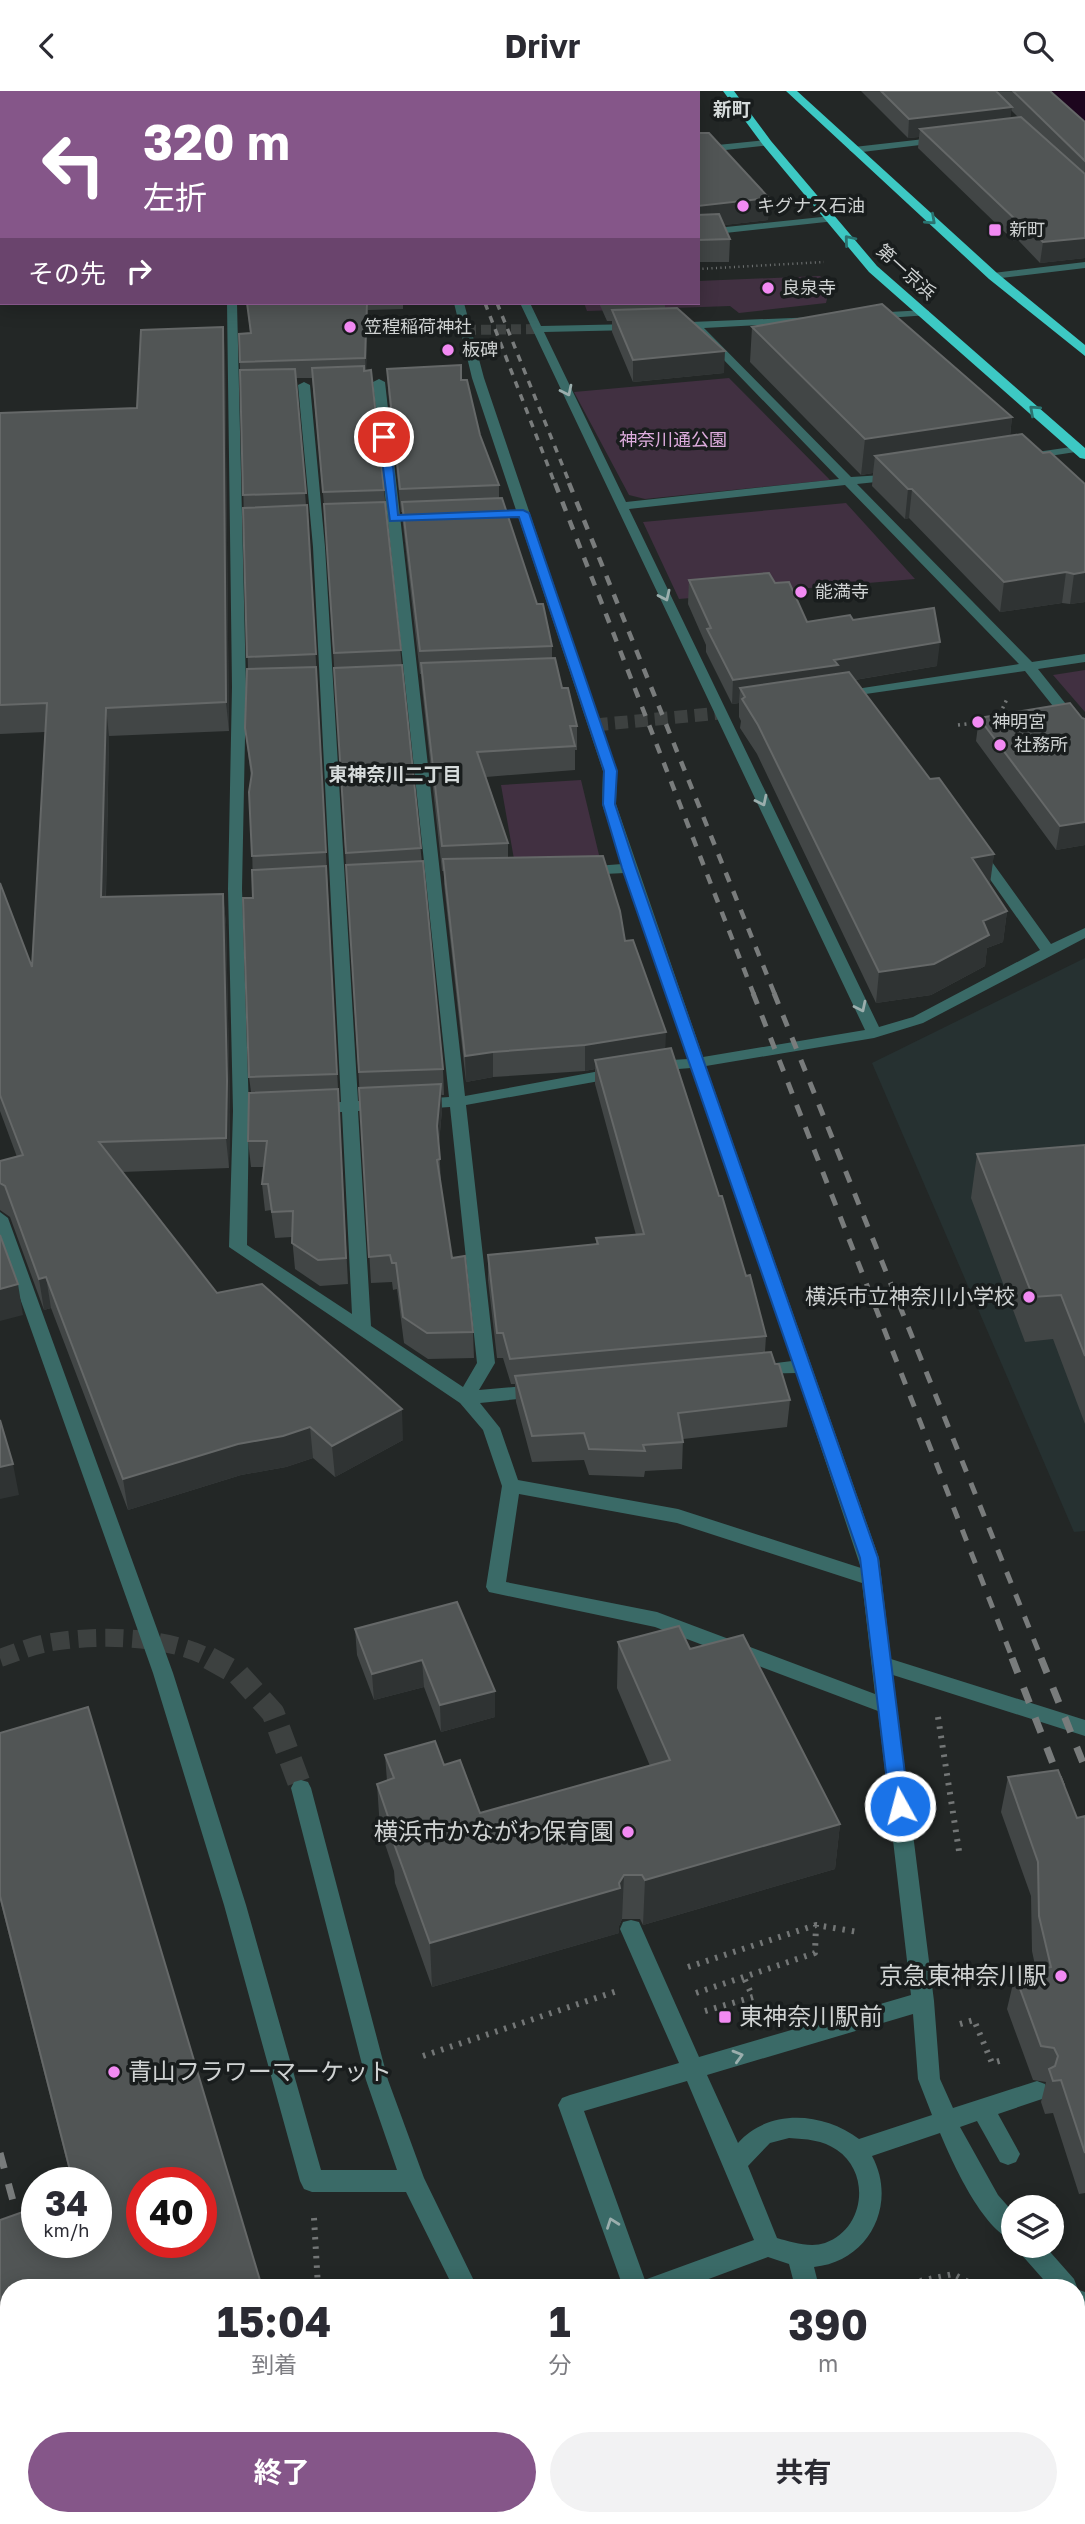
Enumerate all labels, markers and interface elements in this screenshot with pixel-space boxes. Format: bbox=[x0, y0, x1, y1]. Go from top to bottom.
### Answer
icon: back bbox=[28, 27, 66, 65]
text: Drivr bbox=[505, 27, 580, 65]
icon: search bbox=[1019, 27, 1057, 65]
district label: 新町 bbox=[713, 97, 751, 120]
text: 320 m bbox=[143, 112, 290, 171]
icon: left bbox=[28, 119, 119, 210]
text: 左折 bbox=[143, 178, 207, 216]
place label: キグナス石油 bbox=[757, 194, 865, 216]
marker: キグナス石油 bbox=[735, 198, 751, 214]
one-way arrow bbox=[923, 212, 936, 224]
place label: 新町 bbox=[1009, 218, 1045, 240]
marker: 新町 bbox=[987, 222, 1003, 238]
one-way arrow bbox=[845, 235, 857, 248]
street label: 第一京浜 bbox=[873, 239, 941, 304]
icon: right bbox=[120, 252, 158, 290]
text: その先 bbox=[28, 258, 106, 289]
place label: 良泉寺 bbox=[782, 276, 836, 298]
marker: 良泉寺 bbox=[760, 280, 776, 296]
place label: 笠䅣稲荷神社 bbox=[364, 315, 472, 337]
marker: 笠䅣稲荷神社 bbox=[342, 319, 358, 335]
place label: 板碑 bbox=[462, 338, 498, 360]
marker: 板碑 bbox=[440, 342, 456, 358]
one-way arrow bbox=[558, 384, 572, 396]
one-way arrow bbox=[1029, 406, 1042, 418]
pin bbox=[354, 407, 414, 467]
icon: arrive bbox=[365, 418, 403, 456]
park label: 神奈川通公園 bbox=[619, 428, 727, 450]
place label: 能満寺 bbox=[815, 580, 869, 602]
marker: 能満寺 bbox=[793, 584, 809, 600]
one-way arrow bbox=[657, 589, 671, 601]
place label: 神明宮 bbox=[992, 710, 1046, 732]
marker: 神明宮 bbox=[970, 714, 986, 730]
place label: 社務所 bbox=[1014, 733, 1068, 755]
marker: 社務所 bbox=[992, 737, 1008, 753]
district label: 東神奈川二丁目 bbox=[328, 762, 462, 785]
one-way arrow bbox=[754, 794, 768, 806]
one-way arrow bbox=[852, 1000, 866, 1012]
place label: 横浜市立神奈川小学校 bbox=[805, 1283, 1015, 1309]
marker: 横浜市立神奈川小学校 bbox=[1021, 1289, 1037, 1305]
position arrow bbox=[863, 1769, 937, 1843]
place label: 横浜市かながわ保育園 bbox=[374, 1816, 614, 1845]
marker: 横浜市かながわ保育園 bbox=[620, 1824, 636, 1840]
place label: 京急東神奈川駅 bbox=[879, 1960, 1047, 1989]
marker: 京急東神奈川駅 bbox=[1053, 1968, 1069, 1984]
place label: 東神奈川駅前 bbox=[739, 2001, 883, 2030]
marker: 東神奈川駅前 bbox=[717, 2009, 733, 2025]
one-way arrow bbox=[732, 2049, 744, 2064]
place label: 青山フラワーマーケット bbox=[128, 2056, 392, 2085]
marker: 青山フラワーマーケット bbox=[106, 2064, 122, 2080]
speed limit sign: 40 bbox=[126, 2167, 217, 2258]
text: 34 bbox=[45, 2182, 88, 2224]
map controls bbox=[1001, 2195, 1064, 2258]
button: layers bbox=[1001, 2195, 1064, 2258]
one-way arrow bbox=[606, 2218, 620, 2230]
text: km/h bbox=[44, 2219, 89, 2241]
text: 15:04 bbox=[217, 2296, 331, 2346]
text: 1 bbox=[549, 2296, 571, 2346]
text: 390 bbox=[788, 2299, 868, 2349]
text: m bbox=[818, 2349, 838, 2377]
text: 到着 bbox=[251, 2350, 297, 2378]
text: 分 bbox=[548, 2350, 571, 2378]
button: 終了 bbox=[28, 2432, 536, 2512]
button: 共有 bbox=[550, 2432, 1057, 2512]

